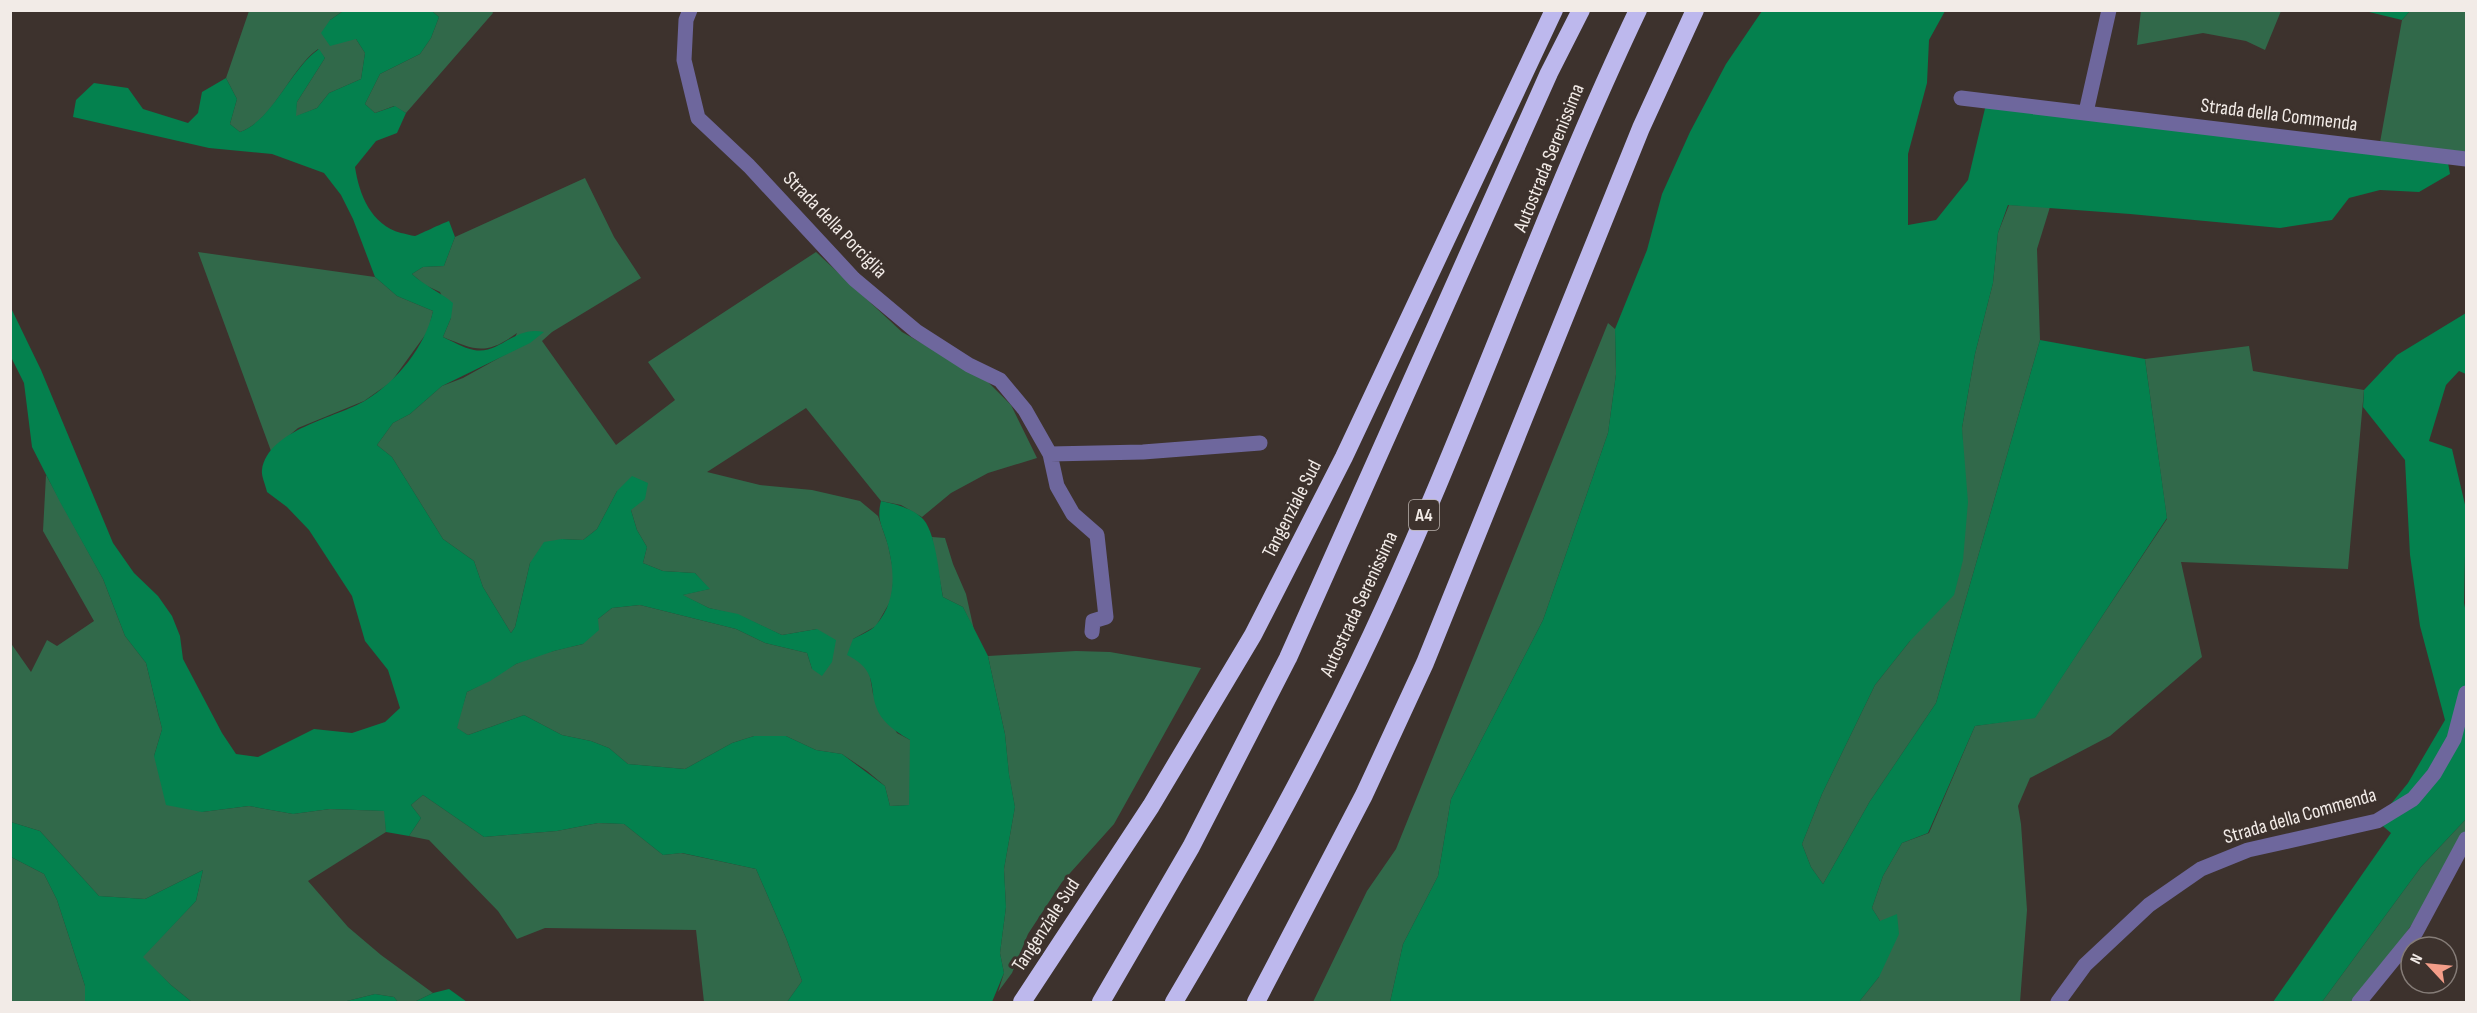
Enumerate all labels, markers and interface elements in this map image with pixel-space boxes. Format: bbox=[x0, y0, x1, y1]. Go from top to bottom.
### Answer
street label: Autostrada Serenissima bbox=[1508, 80, 1590, 236]
street label: Strada della Commenda bbox=[2199, 93, 2359, 137]
street label: Strada della Porciglia bbox=[778, 167, 892, 283]
street label: Tangenziale Sud bbox=[1257, 456, 1327, 562]
road number: A4 bbox=[1409, 500, 1439, 530]
street label: Autostrada Serenissima bbox=[1314, 528, 1403, 681]
street label: Strada della Commenda bbox=[2221, 783, 2379, 849]
street label: Tangenziale Sud bbox=[1007, 874, 1085, 976]
north arrow bbox=[2399, 935, 2459, 995]
text: N bbox=[2406, 951, 2427, 967]

